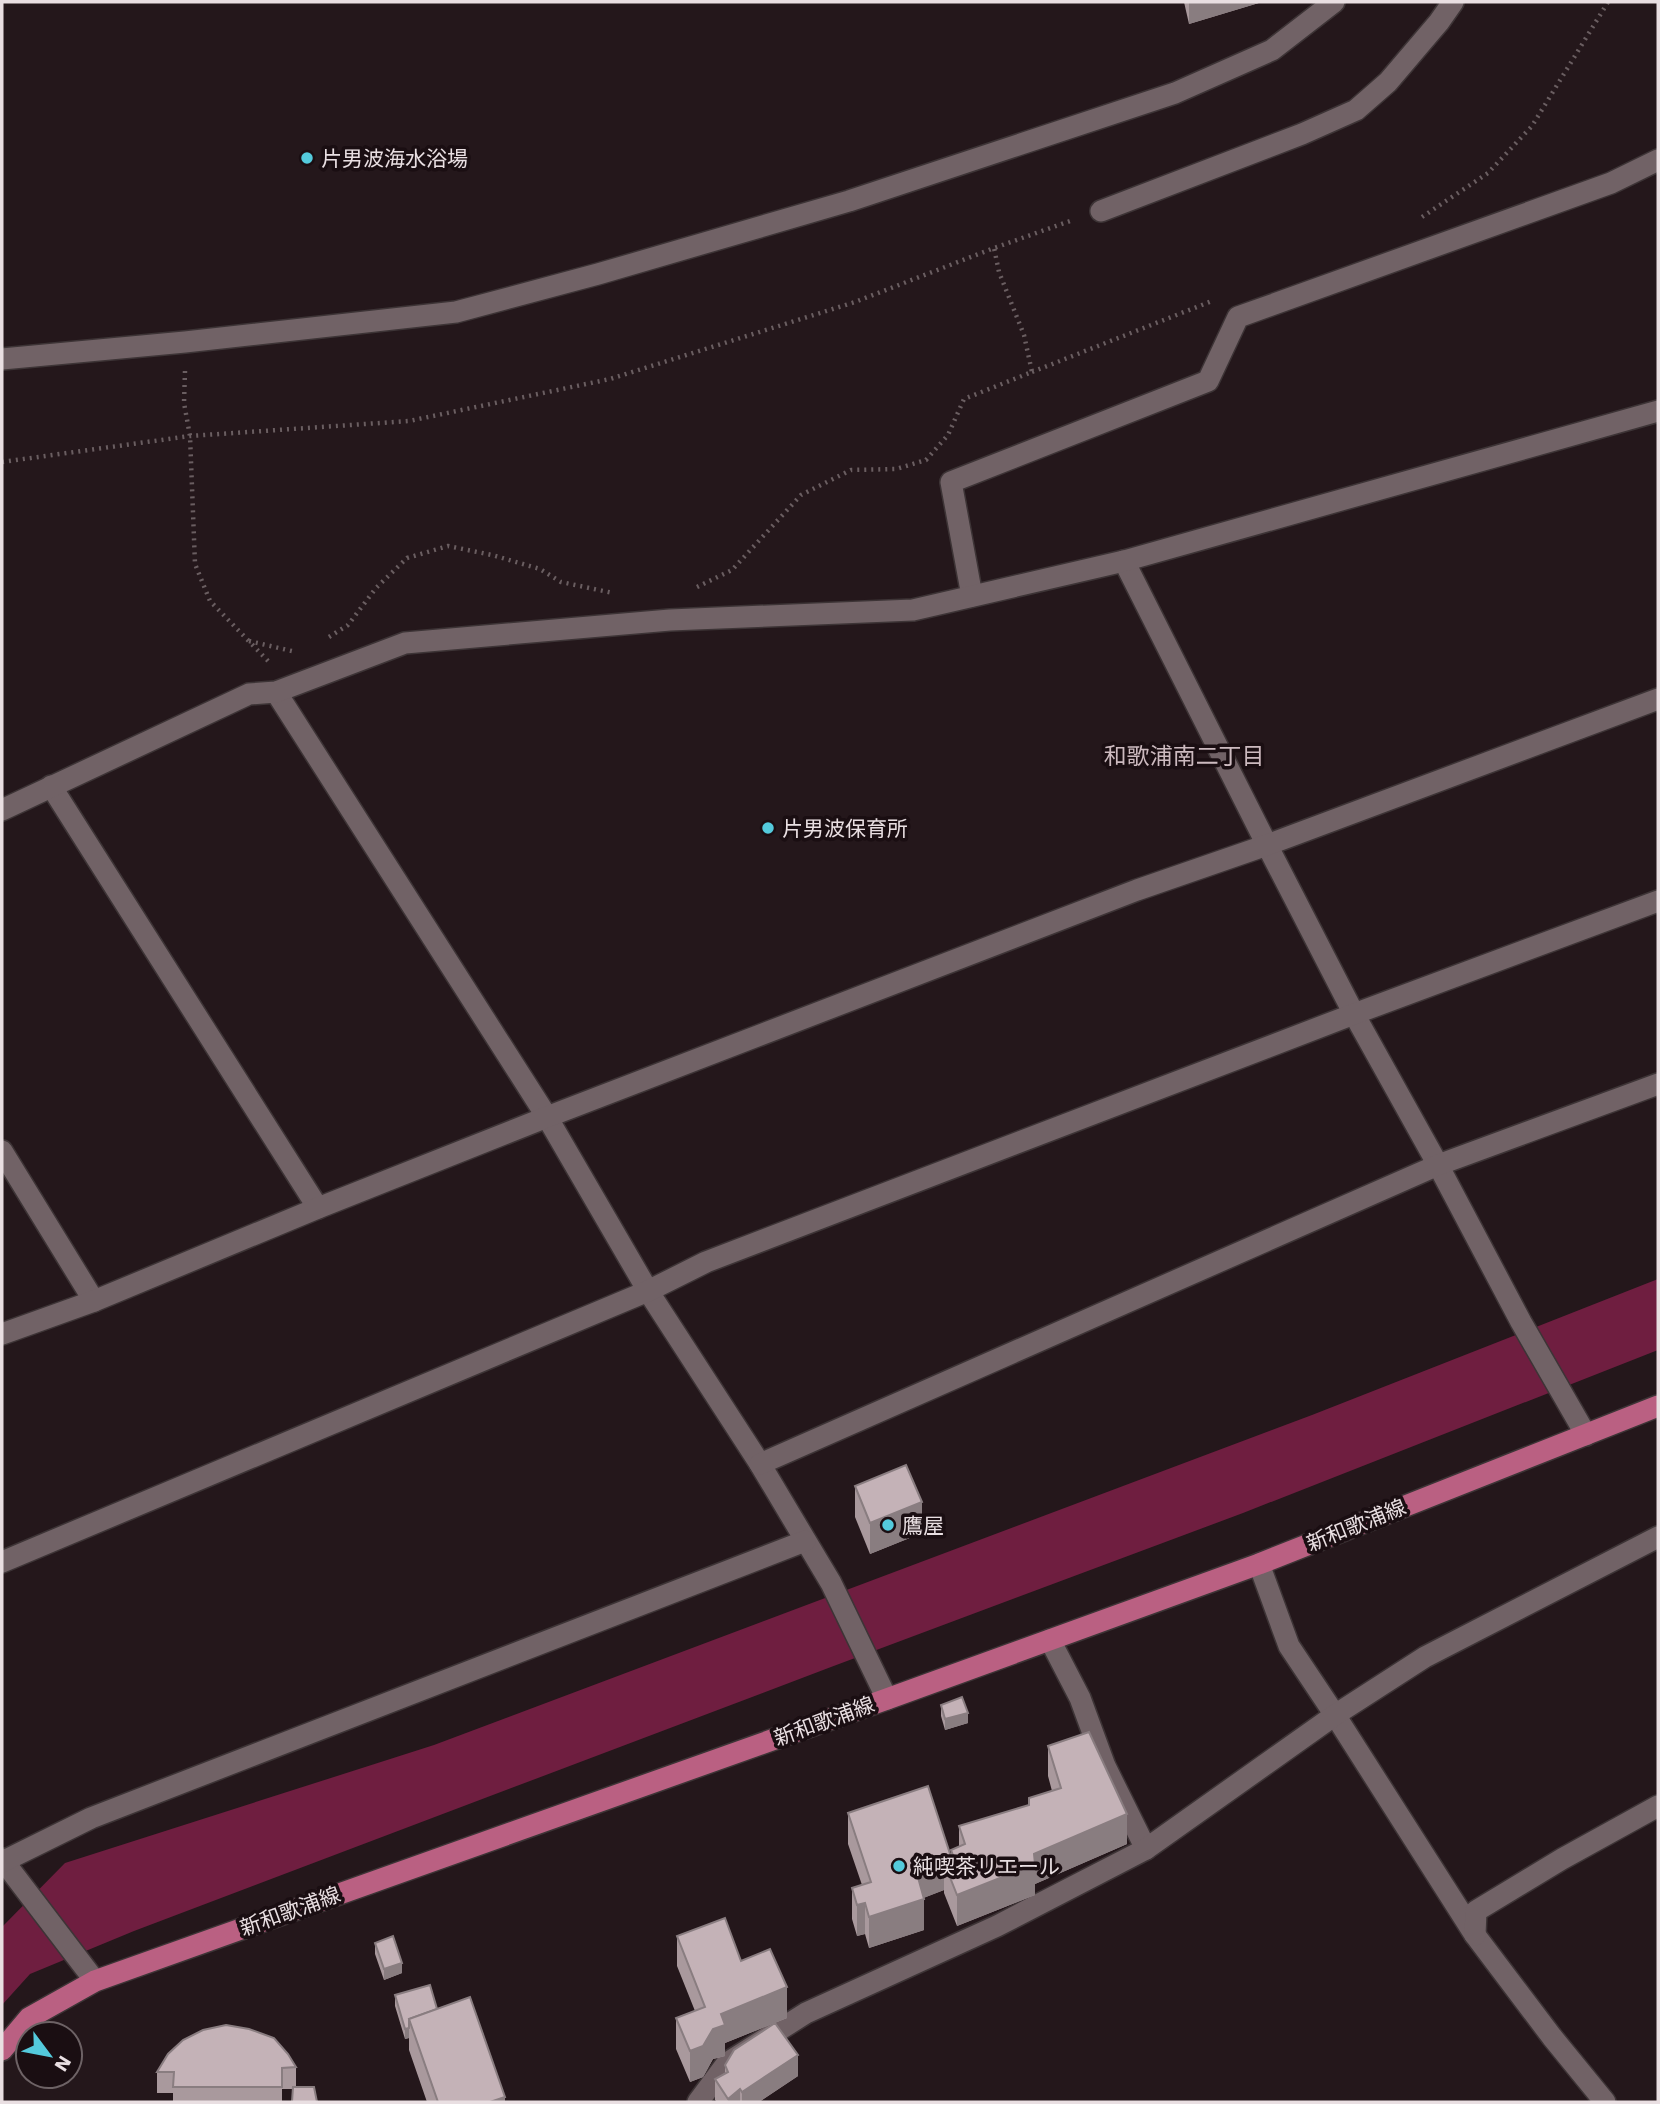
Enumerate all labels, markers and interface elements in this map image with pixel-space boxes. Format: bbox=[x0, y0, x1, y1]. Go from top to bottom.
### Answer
place label: 片男波海水浴場 bbox=[321, 146, 468, 171]
marker: 片男波海水浴場 bbox=[299, 150, 315, 166]
district label: 和歌浦南二丁目 bbox=[1104, 743, 1265, 770]
place label: 片男波保育所 bbox=[782, 816, 908, 841]
marker: 片男波保育所 bbox=[760, 820, 776, 836]
street label: 新和歌浦線 bbox=[1303, 1494, 1409, 1556]
place label: 鷹屋 bbox=[902, 1513, 944, 1538]
marker: 鷹屋 bbox=[880, 1517, 896, 1533]
street label: 新和歌浦線 bbox=[770, 1691, 878, 1751]
place label: 純喫茶リエール bbox=[913, 1854, 1060, 1879]
marker: 純喫茶リエール bbox=[891, 1858, 907, 1874]
street label: 新和歌浦線 bbox=[236, 1881, 344, 1941]
north arrow bbox=[14, 2020, 84, 2090]
text: N bbox=[50, 2052, 76, 2076]

